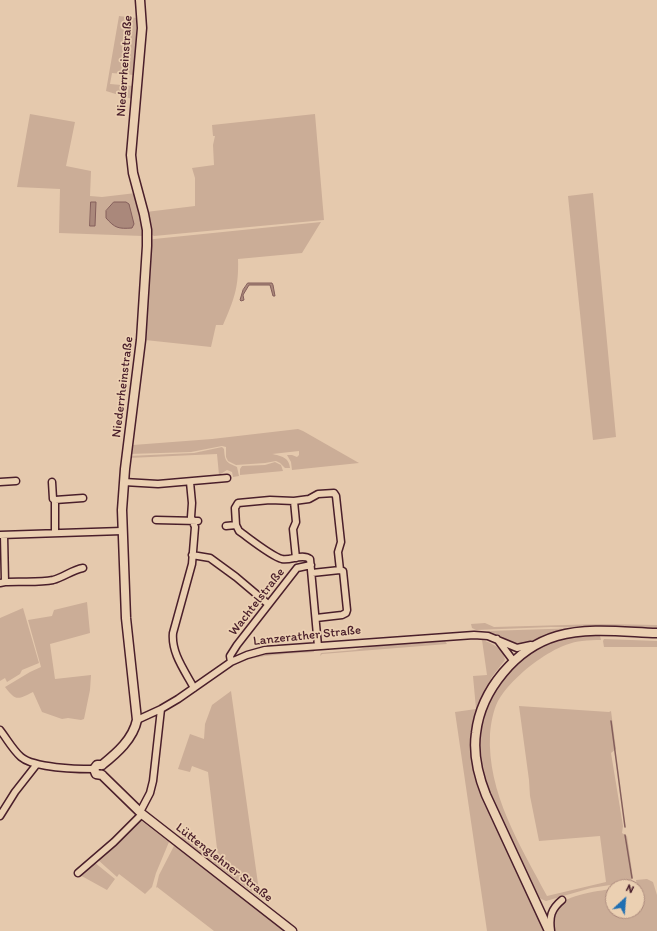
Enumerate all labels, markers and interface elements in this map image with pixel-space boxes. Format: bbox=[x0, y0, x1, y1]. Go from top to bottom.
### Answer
street label: Niederrheinstraße bbox=[114, 15, 136, 117]
street label: Niederrheinstraße bbox=[109, 336, 137, 438]
street label: Wachtelstraße bbox=[226, 565, 288, 639]
street label: Lanzerather Straße bbox=[252, 623, 362, 649]
street label: Lüttenglehner Straße bbox=[172, 820, 276, 906]
north arrow bbox=[605, 879, 645, 919]
text: N bbox=[624, 881, 636, 896]

